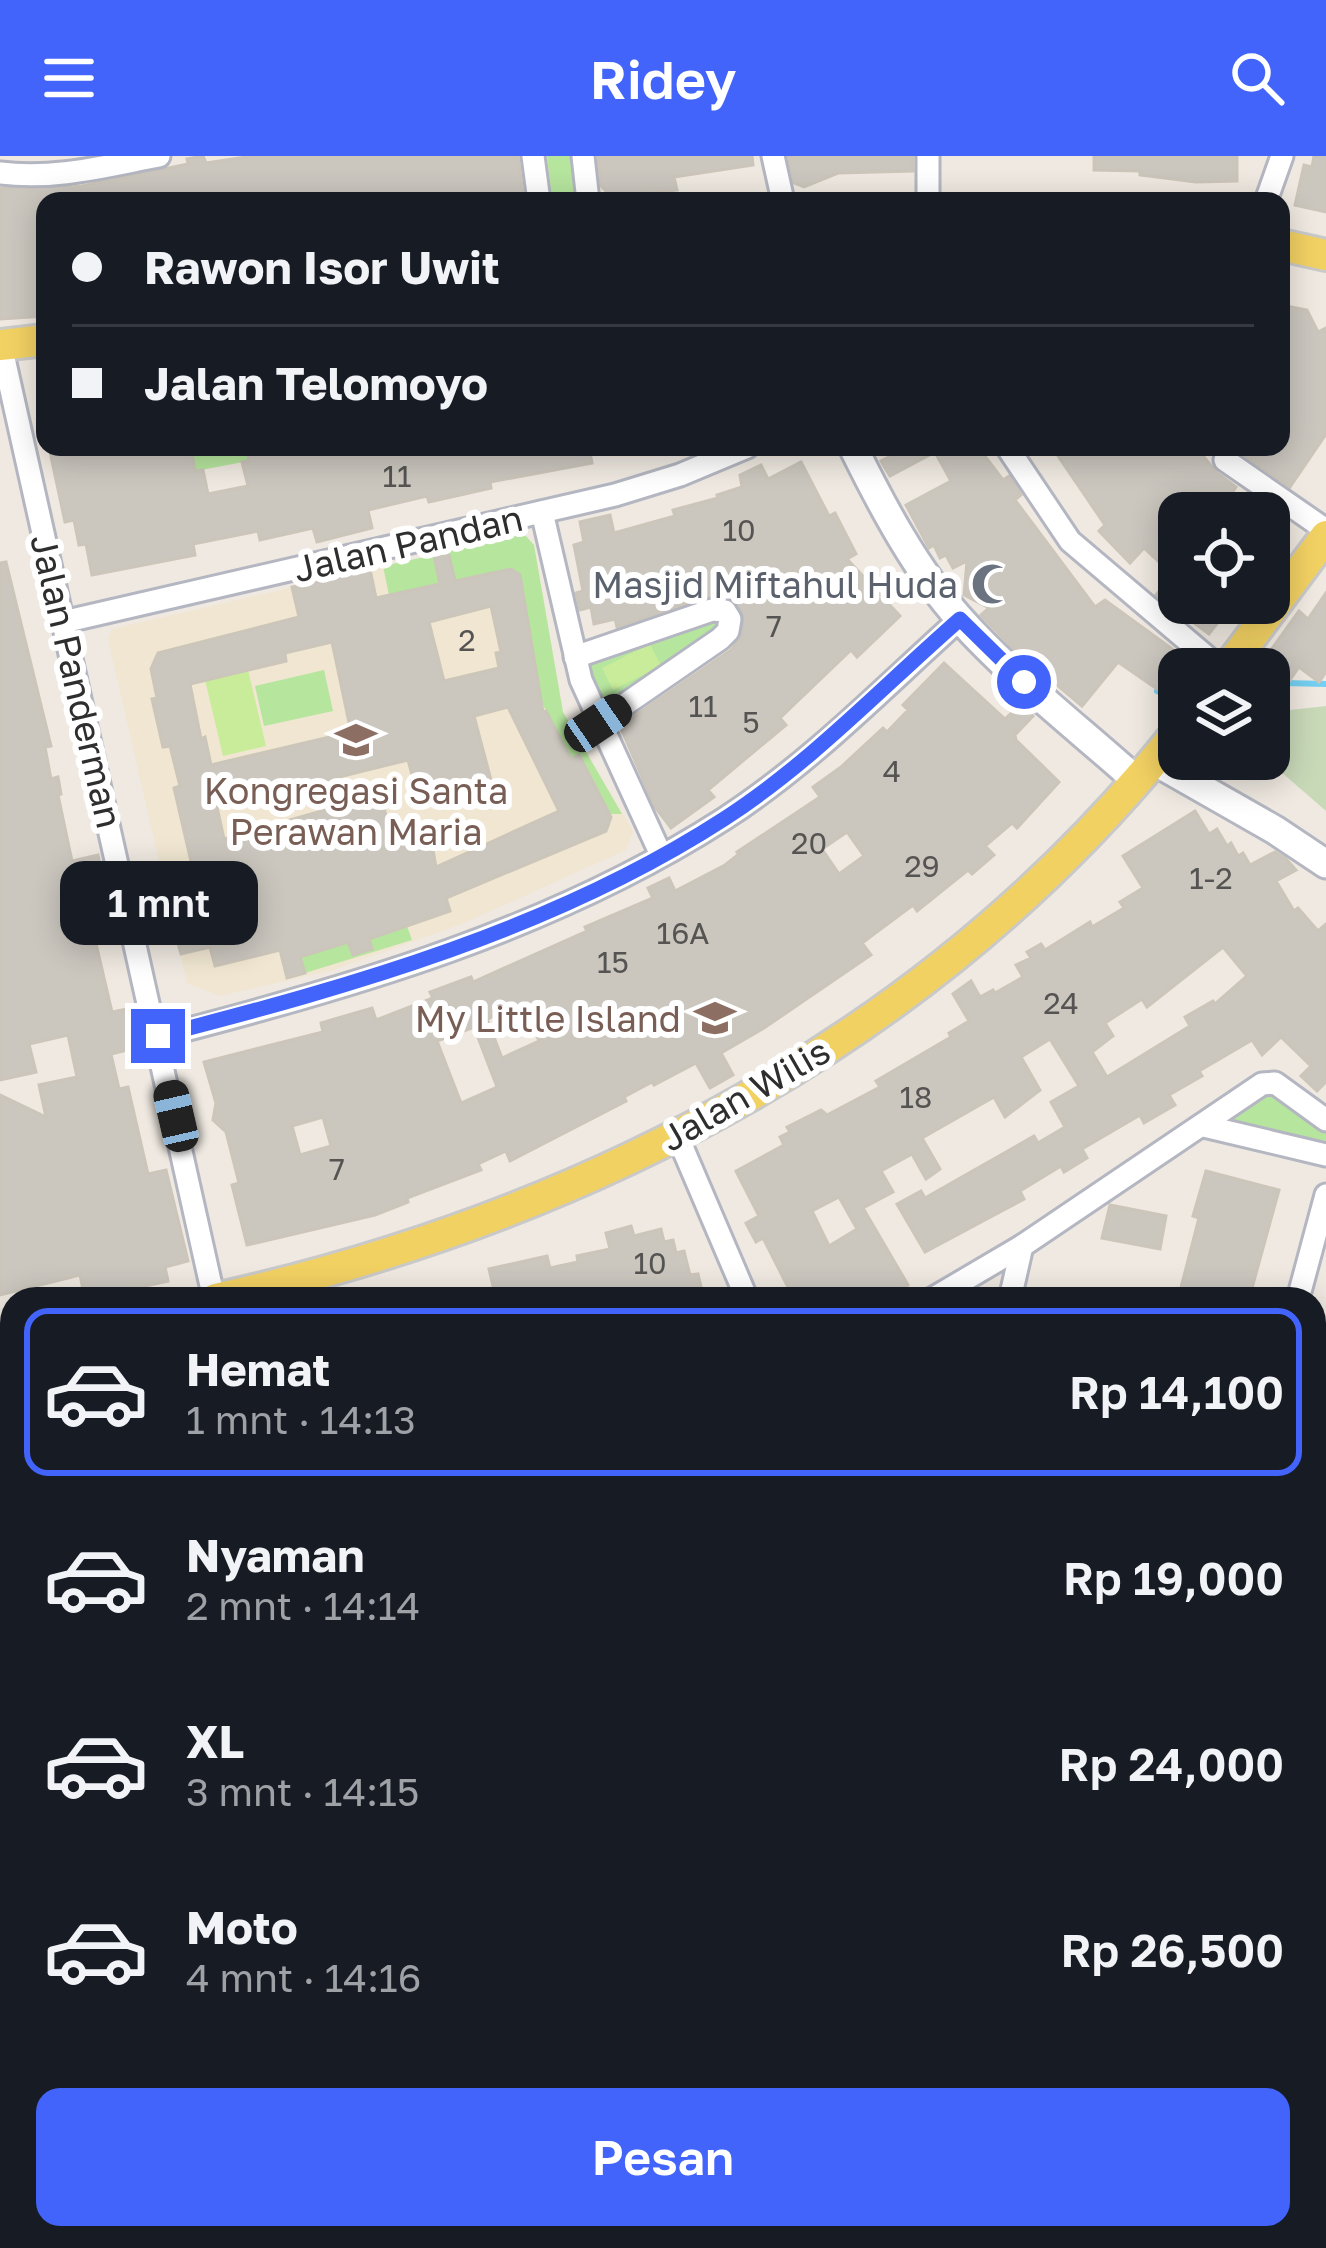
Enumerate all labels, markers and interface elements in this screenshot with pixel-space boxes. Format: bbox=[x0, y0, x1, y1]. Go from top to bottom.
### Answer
icon: menu bbox=[36, 45, 102, 111]
icon: search bbox=[1224, 45, 1290, 111]
text: Ridey bbox=[590, 46, 736, 111]
text: Rawon Isor Uwit bbox=[144, 240, 500, 294]
text: Jalan Telomoyo bbox=[144, 356, 488, 410]
house number: 11 bbox=[382, 458, 412, 494]
map controls bbox=[1158, 492, 1290, 780]
button: locate bbox=[1158, 492, 1290, 624]
street label: Jalan Pandan bbox=[289, 496, 527, 590]
house number: 10 bbox=[722, 512, 756, 548]
street label: Jalan Panderman bbox=[22, 530, 132, 832]
mosque icon: Masjid Miftahul Huda bbox=[969, 561, 1015, 607]
place label: Masjid Miftahul Huda bbox=[592, 563, 958, 606]
house number: 7 bbox=[766, 608, 782, 644]
house number: 2 bbox=[458, 622, 476, 658]
button: layers bbox=[1158, 648, 1290, 780]
route start bbox=[997, 655, 1051, 709]
car bbox=[558, 688, 638, 758]
house number: 11 bbox=[688, 688, 718, 724]
house number: 5 bbox=[742, 704, 760, 740]
school or university icon: Kongregasi Santa Perawan Maria bbox=[333, 717, 379, 763]
house number: 4 bbox=[883, 753, 901, 789]
place label: Kongregasi Santa Perawan Maria bbox=[204, 769, 508, 853]
house number: 20 bbox=[791, 825, 827, 861]
house number: 29 bbox=[904, 848, 940, 884]
house number: 1-2 bbox=[1189, 860, 1233, 896]
callout: 1 mnt bbox=[59, 862, 257, 946]
text: 1 mnt bbox=[108, 879, 210, 926]
house number: 16A bbox=[657, 915, 709, 951]
house number: 15 bbox=[597, 944, 629, 980]
house number: 24 bbox=[1043, 985, 1079, 1021]
school or university icon: My Little Island bbox=[692, 995, 738, 1041]
place label: My Little Island bbox=[415, 997, 681, 1040]
route end bbox=[131, 1009, 185, 1063]
street label: Jalan Wilis bbox=[653, 1028, 837, 1160]
car bbox=[150, 1077, 202, 1155]
house number: 18 bbox=[900, 1079, 932, 1115]
house number: 7 bbox=[329, 1151, 345, 1187]
house number: 10 bbox=[633, 1245, 667, 1281]
icon: car bbox=[42, 1338, 150, 1446]
text: Hemat bbox=[186, 1342, 330, 1396]
text: Rp 14,100 bbox=[1069, 1365, 1284, 1419]
text: 1 mnt · 14:13 bbox=[186, 1396, 416, 1443]
icon: car bbox=[42, 1524, 150, 1632]
text: Nyaman bbox=[186, 1528, 364, 1582]
text: Rp 19,000 bbox=[1063, 1551, 1284, 1605]
text: 2 mnt · 14:14 bbox=[186, 1582, 420, 1629]
icon: car bbox=[42, 1710, 150, 1818]
text: XL bbox=[186, 1714, 244, 1768]
text: Rp 24,000 bbox=[1059, 1737, 1284, 1791]
text: 3 mnt · 14:15 bbox=[186, 1768, 419, 1815]
icon: car bbox=[42, 1896, 150, 2004]
text: Moto bbox=[186, 1900, 298, 1954]
text: Rp 26,500 bbox=[1061, 1923, 1284, 1977]
text: 4 mnt · 14:16 bbox=[186, 1954, 421, 2001]
button: Pesan bbox=[36, 2088, 1290, 2226]

